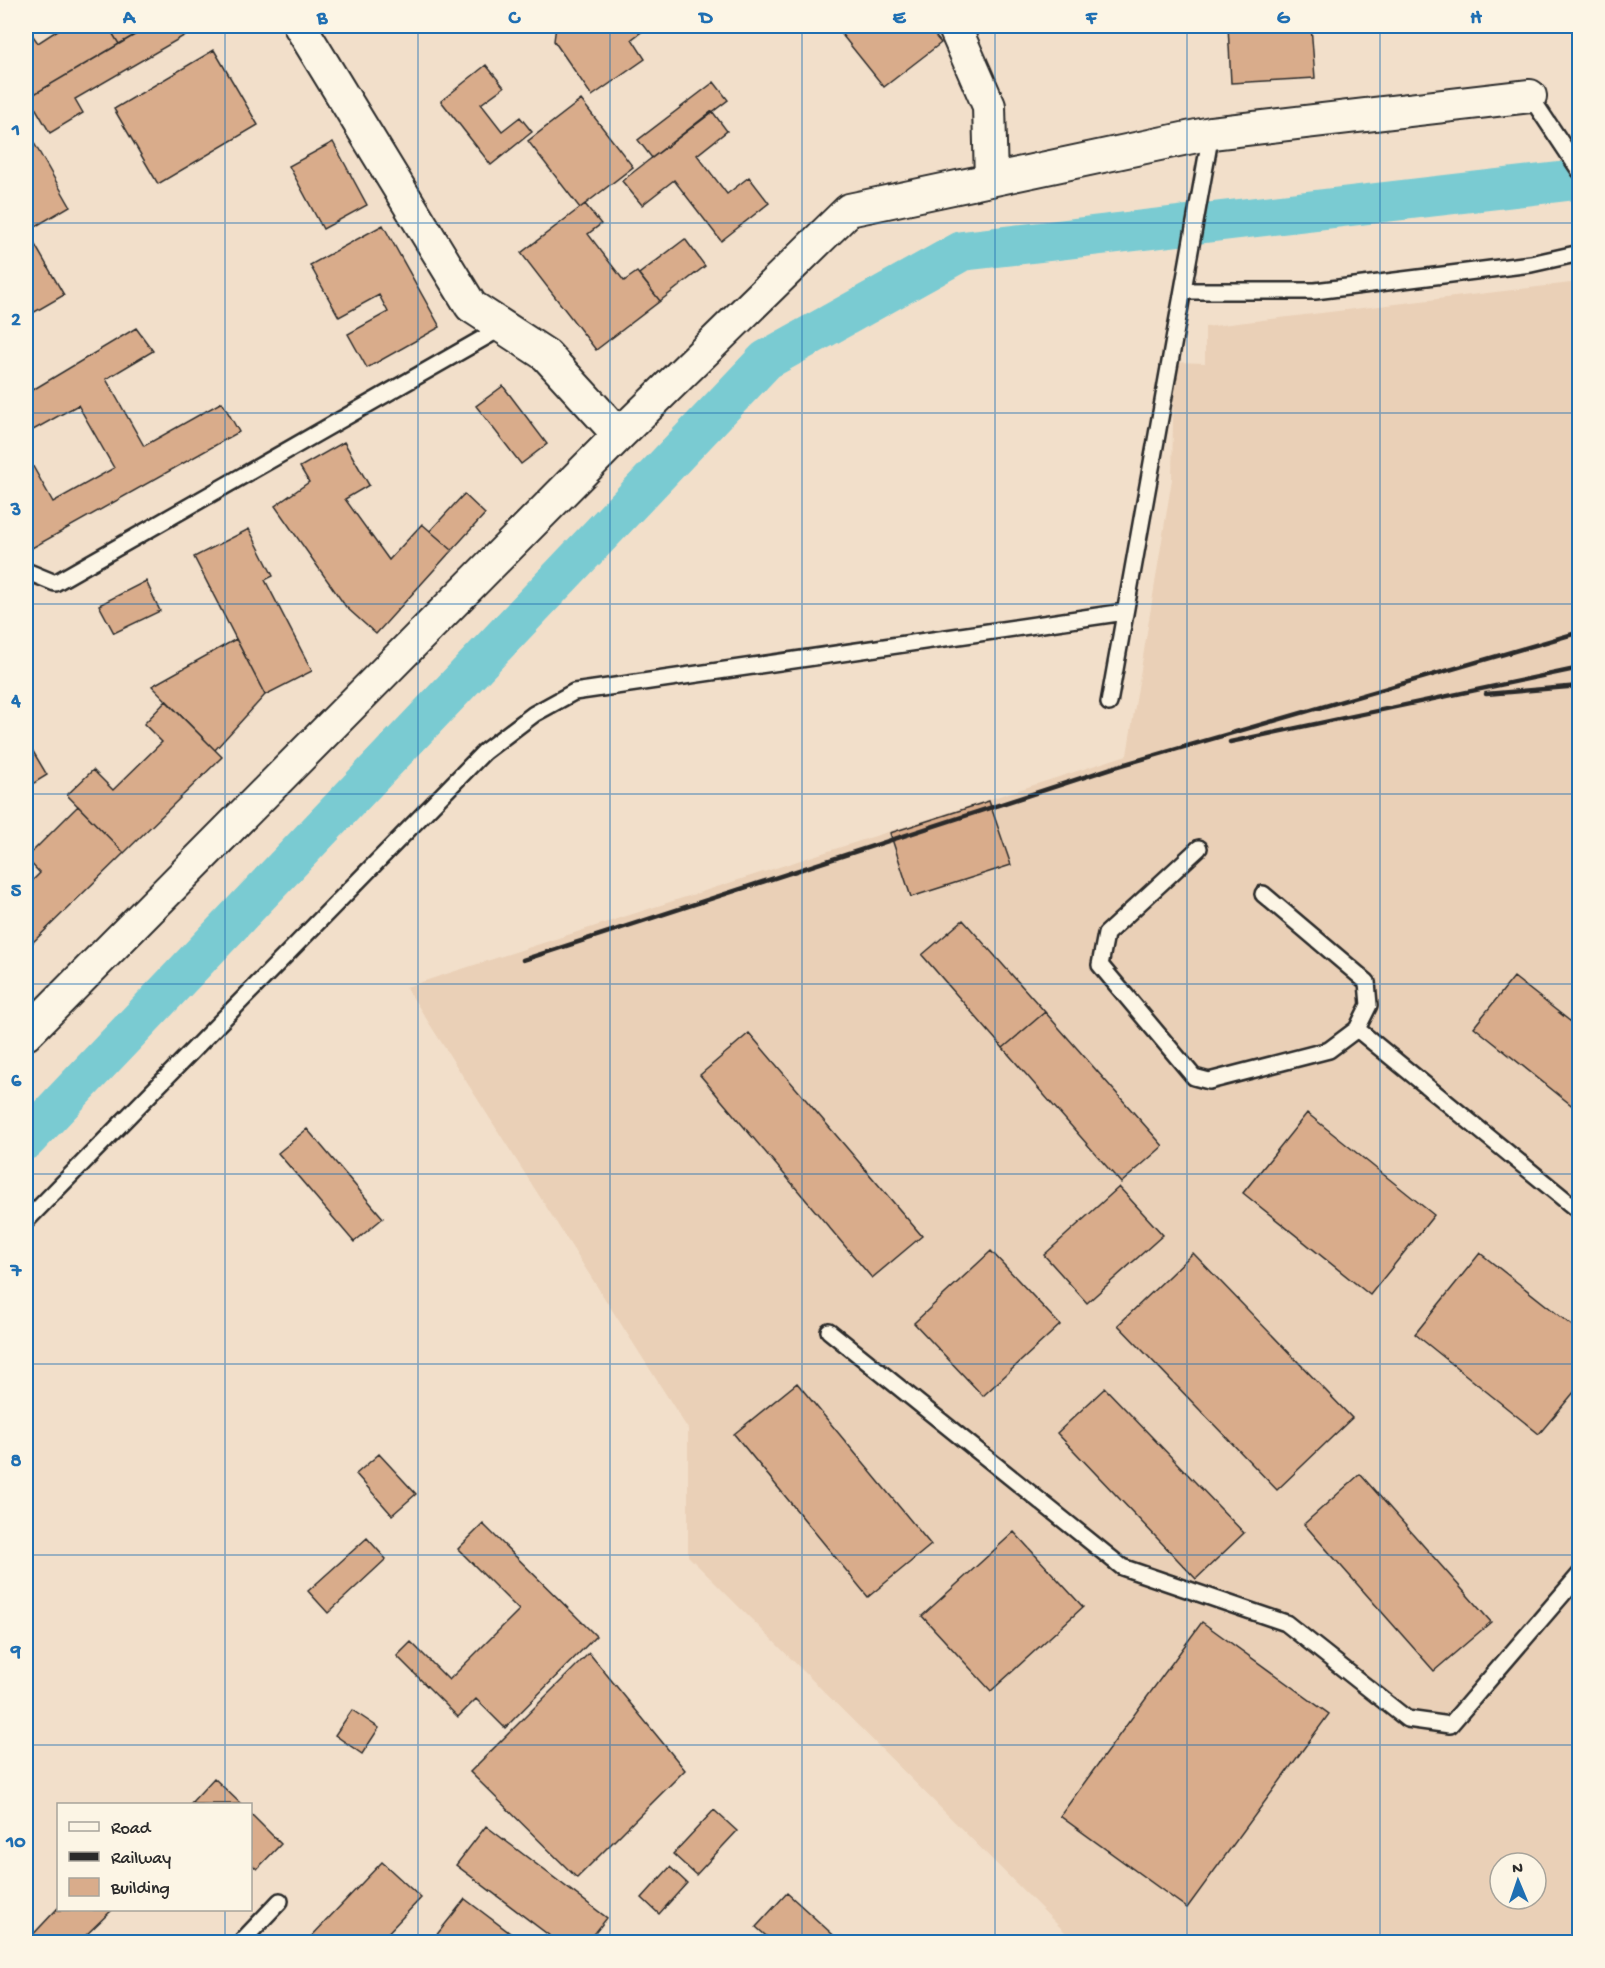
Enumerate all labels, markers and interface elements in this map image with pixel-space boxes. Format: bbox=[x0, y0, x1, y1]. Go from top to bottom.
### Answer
text: A bbox=[122, 8, 137, 31]
text: B bbox=[316, 8, 328, 31]
text: C bbox=[508, 8, 522, 31]
text: D bbox=[697, 8, 713, 31]
text: E bbox=[893, 8, 907, 31]
text: F bbox=[1085, 8, 1098, 31]
text: G bbox=[1277, 8, 1291, 31]
text: H bbox=[1470, 8, 1482, 31]
text: 1 bbox=[11, 120, 20, 143]
text: 2 bbox=[11, 310, 21, 333]
text: 3 bbox=[10, 500, 21, 523]
text: 4 bbox=[10, 691, 21, 714]
text: 5 bbox=[11, 881, 22, 904]
text: 6 bbox=[11, 1071, 22, 1094]
text: 7 bbox=[10, 1261, 23, 1284]
text: 8 bbox=[11, 1451, 22, 1474]
text: 9 bbox=[10, 1642, 21, 1665]
legend bbox=[57, 1803, 252, 1911]
text: Road bbox=[111, 1819, 152, 1840]
text: 10 bbox=[5, 1832, 26, 1855]
text: Railway bbox=[111, 1849, 171, 1870]
north arrow bbox=[1488, 1851, 1548, 1911]
text: N bbox=[1512, 1860, 1524, 1879]
text: Building bbox=[110, 1879, 170, 1900]

